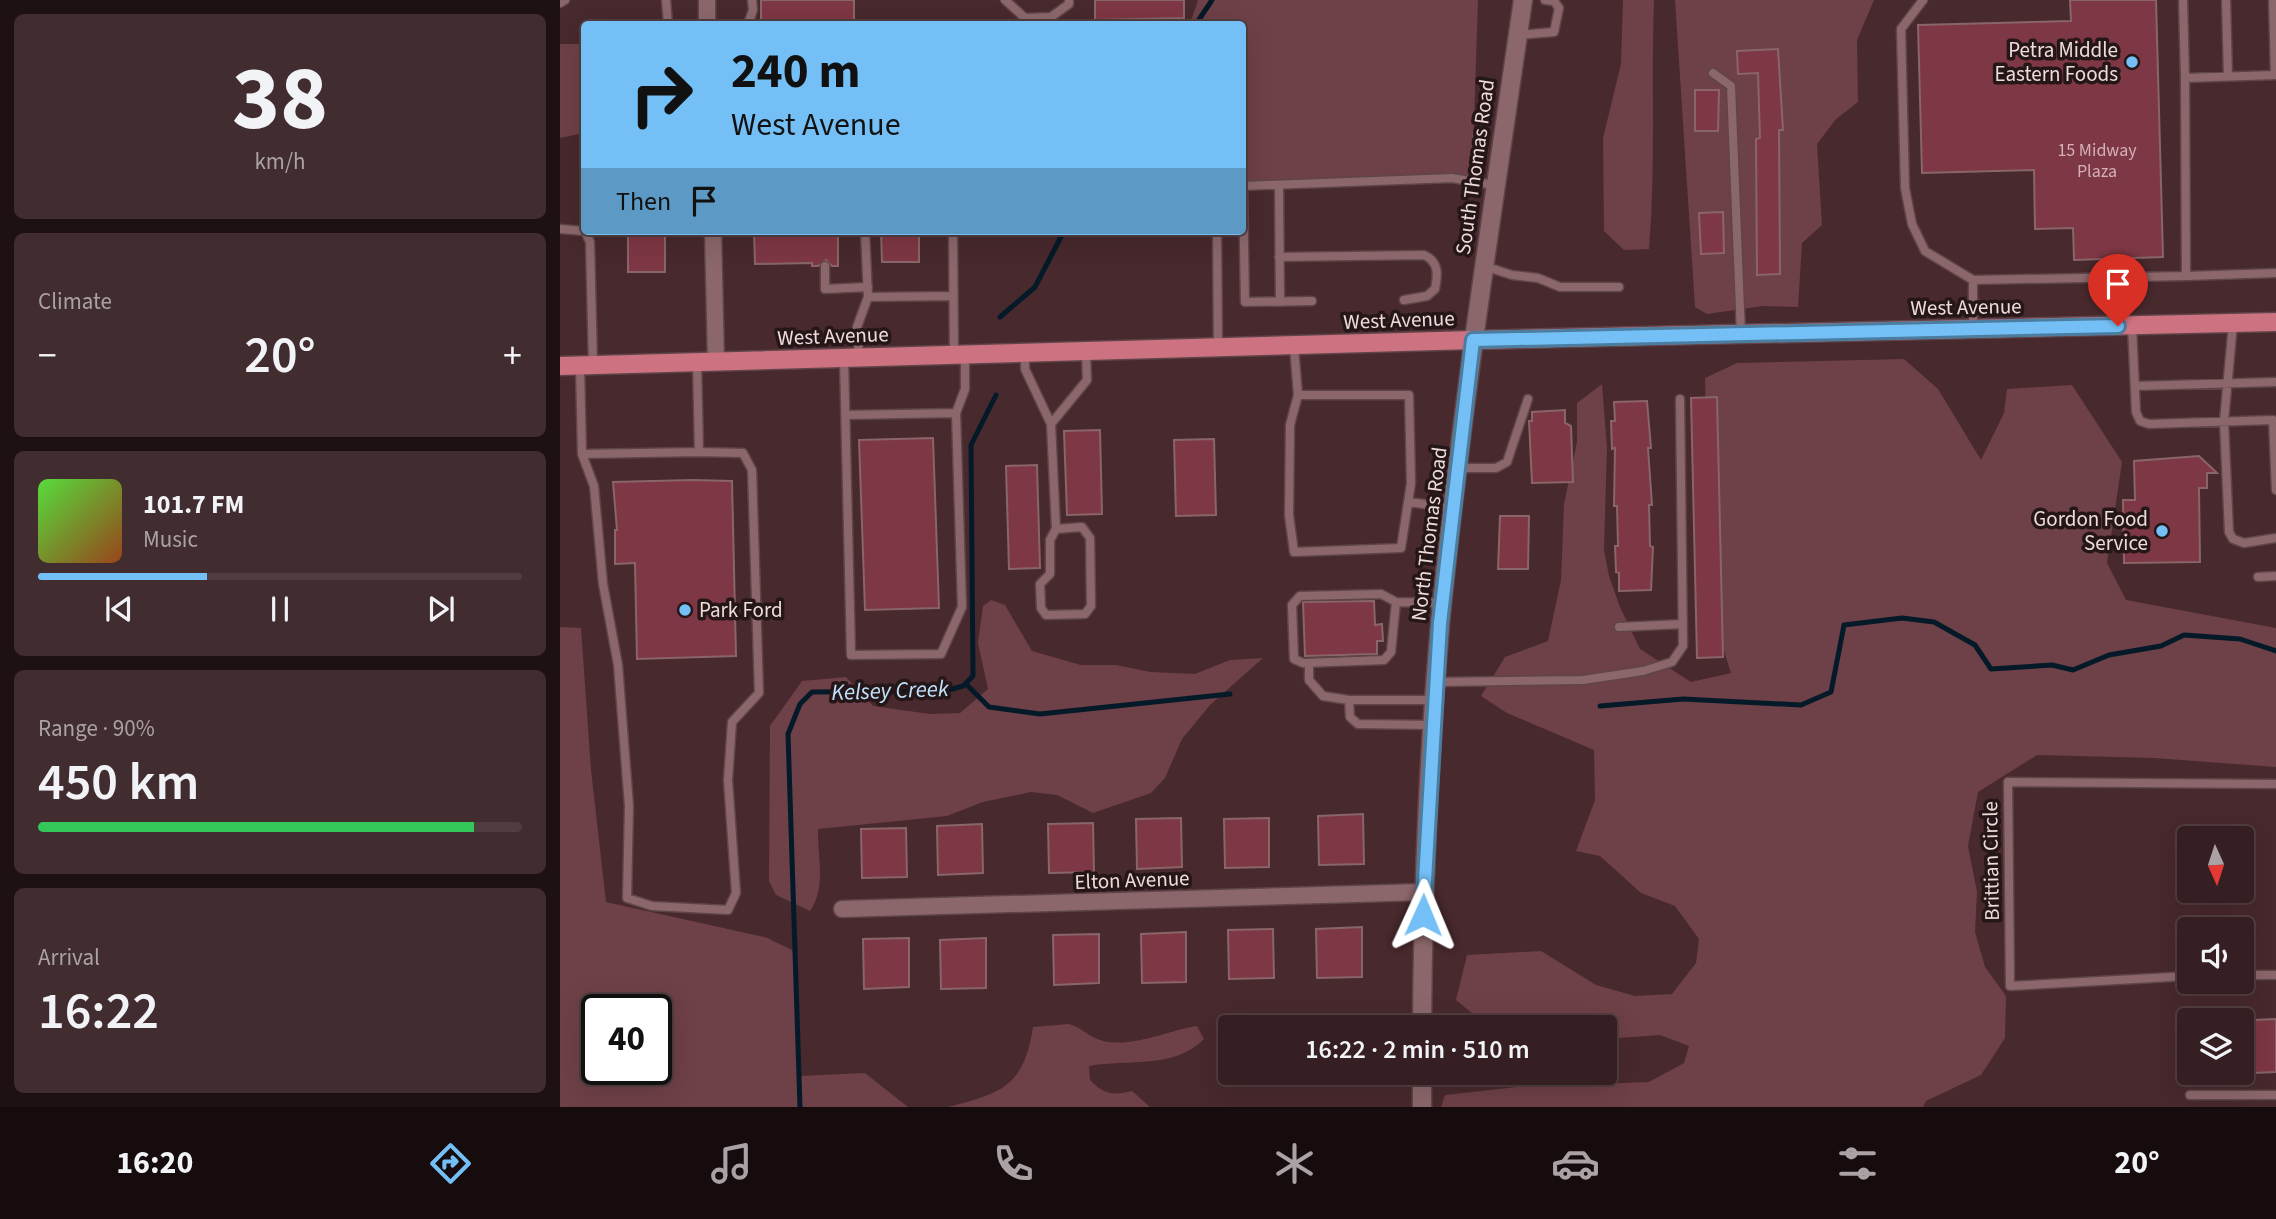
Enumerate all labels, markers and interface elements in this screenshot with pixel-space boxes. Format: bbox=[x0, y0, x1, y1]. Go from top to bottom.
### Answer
text: 38 bbox=[232, 35, 328, 164]
place label: Petra Middle Eastern Foods bbox=[1994, 35, 2118, 89]
text: 240 m bbox=[731, 37, 860, 107]
icon: right bbox=[616, 49, 707, 140]
marker: Petra Middle Eastern Foods bbox=[2124, 54, 2140, 70]
street label: South Thomas Road bbox=[1448, 77, 1502, 257]
text: West Avenue bbox=[731, 102, 901, 148]
house number: 15 Midway Plaza bbox=[2057, 138, 2137, 184]
text: km/h bbox=[254, 145, 306, 178]
icon: arrive bbox=[685, 182, 723, 220]
text: Then bbox=[616, 183, 671, 220]
pin bbox=[2088, 254, 2148, 326]
icon: arrive bbox=[2099, 265, 2137, 303]
text: Climate bbox=[38, 285, 112, 318]
street label: West Avenue bbox=[1910, 291, 2022, 323]
street label: West Avenue bbox=[1343, 303, 1455, 337]
text: 20° bbox=[244, 319, 316, 393]
street label: West Avenue bbox=[777, 319, 889, 353]
text: − bbox=[38, 329, 57, 383]
text: + bbox=[503, 329, 522, 383]
street label: North Thomas Road bbox=[1403, 445, 1455, 623]
text: 101.7 FM bbox=[143, 486, 244, 523]
place label: Gordon Food Service bbox=[2033, 504, 2148, 558]
text: Music bbox=[143, 523, 198, 556]
marker: Gordon Food Service bbox=[2154, 523, 2170, 539]
icon: previous bbox=[100, 590, 138, 628]
icon: pause bbox=[261, 590, 299, 628]
icon: next bbox=[422, 590, 460, 628]
place label: Park Ford bbox=[699, 595, 783, 625]
marker: Park Ford bbox=[677, 602, 693, 618]
water label: Kelsey Creek bbox=[831, 672, 950, 709]
text: Range · 90% bbox=[38, 712, 155, 745]
text: 450 km bbox=[38, 746, 199, 820]
street label: Brittian Circle bbox=[1975, 801, 2007, 921]
north arrow bbox=[2177, 826, 2254, 903]
map controls bbox=[2177, 826, 2254, 1085]
street label: Elton Avenue bbox=[1074, 863, 1190, 897]
position arrow bbox=[1386, 878, 1460, 952]
button: sound bbox=[2177, 917, 2254, 994]
text: Arrival bbox=[38, 941, 100, 974]
text: 16:22 bbox=[38, 975, 159, 1049]
speed limit sign: 40 bbox=[581, 994, 672, 1085]
button: layers bbox=[2177, 1008, 2254, 1085]
text: 16:22 · 2 min · 510 m bbox=[1305, 1031, 1530, 1068]
icon: directions bbox=[426, 1139, 475, 1188]
icon: music bbox=[707, 1139, 756, 1188]
icon: phone bbox=[989, 1139, 1038, 1188]
icon: climate bbox=[1270, 1139, 1319, 1188]
icon: car bbox=[1551, 1139, 1600, 1188]
icon: filters bbox=[1833, 1139, 1882, 1188]
text: 16:20 bbox=[116, 1140, 193, 1186]
text: 20° bbox=[2114, 1140, 2160, 1186]

